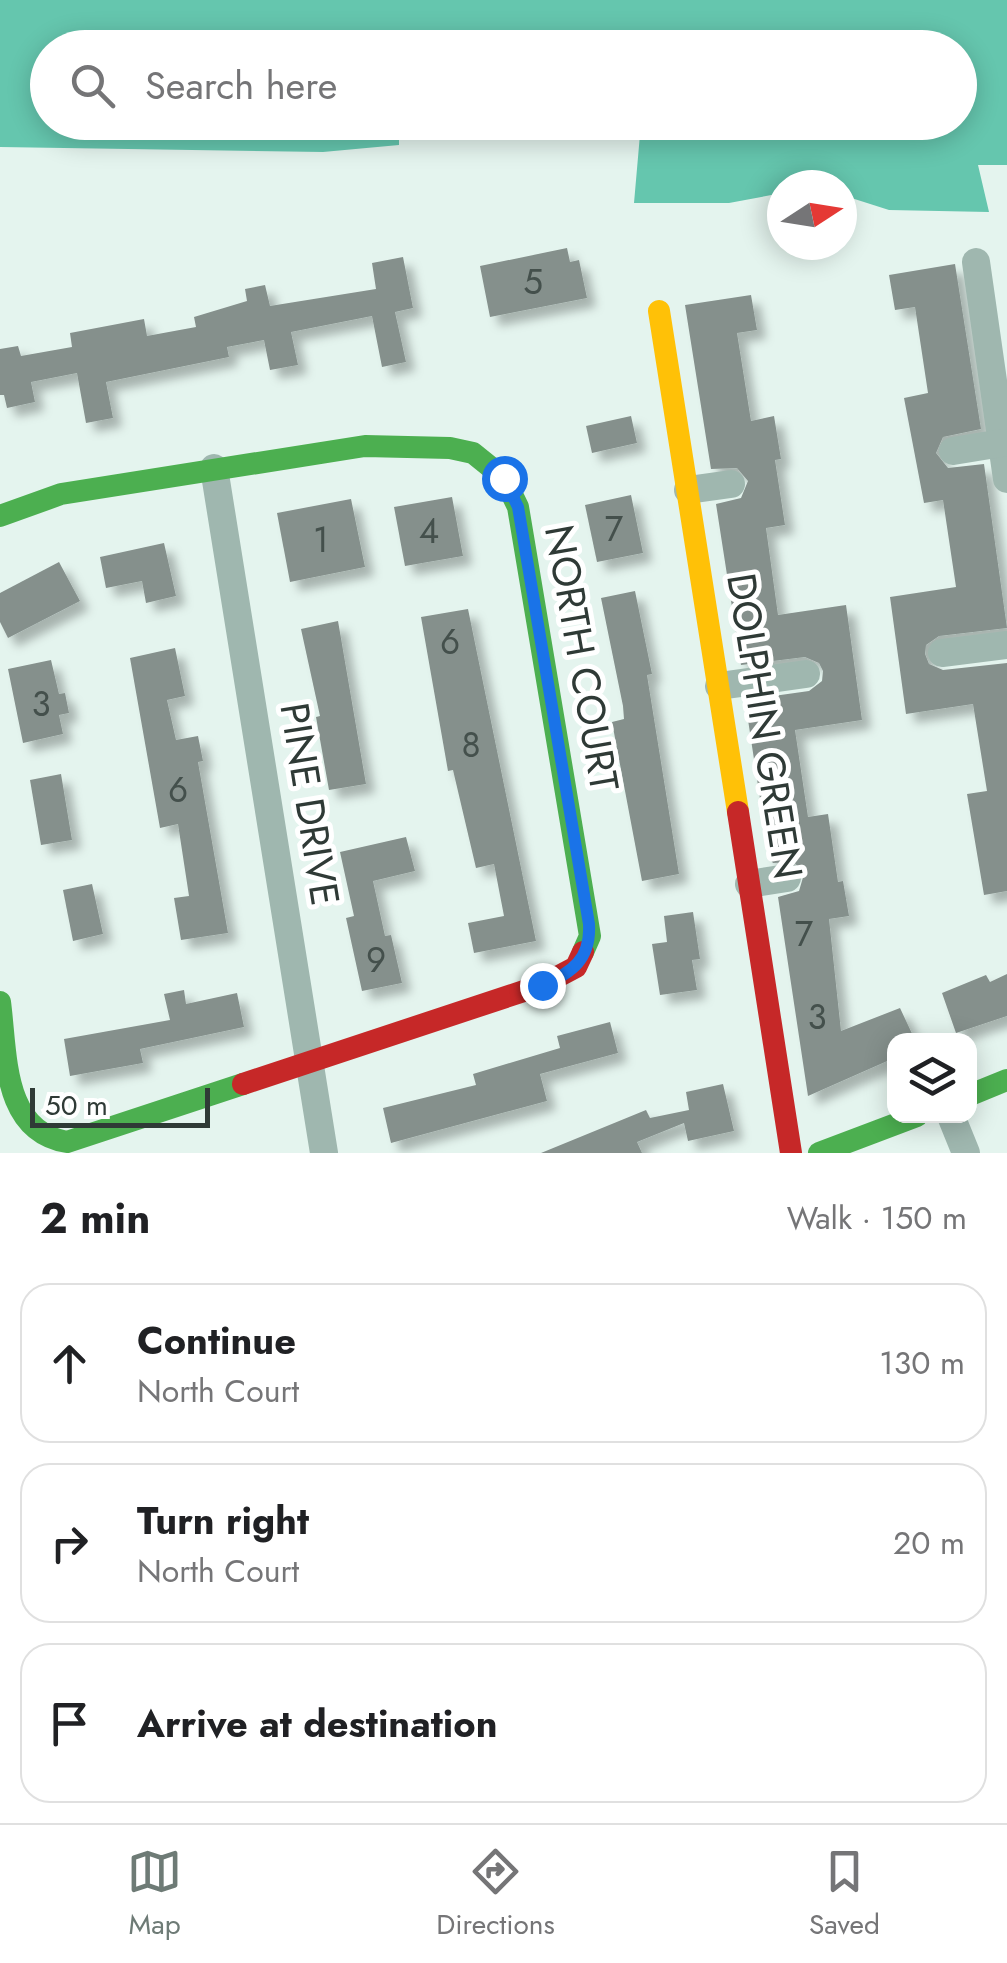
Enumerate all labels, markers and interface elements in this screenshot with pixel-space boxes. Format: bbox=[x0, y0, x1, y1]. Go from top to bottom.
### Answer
search box bbox=[30, 30, 977, 140]
icon: search bbox=[65, 58, 120, 113]
text: Search here bbox=[145, 58, 337, 113]
north arrow bbox=[767, 170, 857, 260]
house number: 5 bbox=[523, 257, 543, 307]
route start bbox=[482, 456, 528, 502]
house number: 7 bbox=[605, 504, 624, 554]
house number: 4 bbox=[419, 506, 439, 556]
house number: 1 bbox=[313, 515, 329, 565]
street label: NORTH COURT bbox=[530, 520, 634, 796]
street label: DOLPHIN GREEN bbox=[712, 569, 818, 883]
house number: 6 bbox=[440, 617, 460, 667]
house number: 3 bbox=[31, 679, 51, 729]
street label: PINE DRIVE bbox=[265, 698, 355, 910]
house number: 8 bbox=[461, 720, 481, 770]
house number: 6 bbox=[168, 765, 188, 815]
house number: 7 bbox=[795, 909, 814, 959]
house number: 9 bbox=[366, 935, 386, 985]
route end bbox=[520, 963, 566, 1009]
house number: 3 bbox=[807, 992, 827, 1042]
map controls bbox=[887, 1033, 977, 1123]
button: layers bbox=[887, 1033, 977, 1123]
scale bar bbox=[30, 1083, 210, 1128]
text: 50 m bbox=[45, 1085, 108, 1126]
text: 2 min bbox=[40, 1188, 150, 1249]
text: Walk · 150 m bbox=[787, 1195, 967, 1241]
text: Continue bbox=[137, 1313, 296, 1368]
icon: ahead bbox=[42, 1336, 97, 1391]
text: 130 m bbox=[879, 1340, 965, 1386]
text: North Court bbox=[137, 1368, 299, 1414]
text: Turn right bbox=[137, 1493, 309, 1548]
icon: right bbox=[42, 1516, 97, 1571]
text: 20 m bbox=[893, 1520, 965, 1566]
text: North Court bbox=[137, 1548, 299, 1594]
icon: arrive bbox=[42, 1696, 97, 1751]
text: Arrive at destination bbox=[137, 1696, 498, 1751]
tab: Map bbox=[127, 1844, 182, 1945]
tab: Directions bbox=[436, 1844, 555, 1945]
tab: Saved bbox=[809, 1844, 880, 1945]

